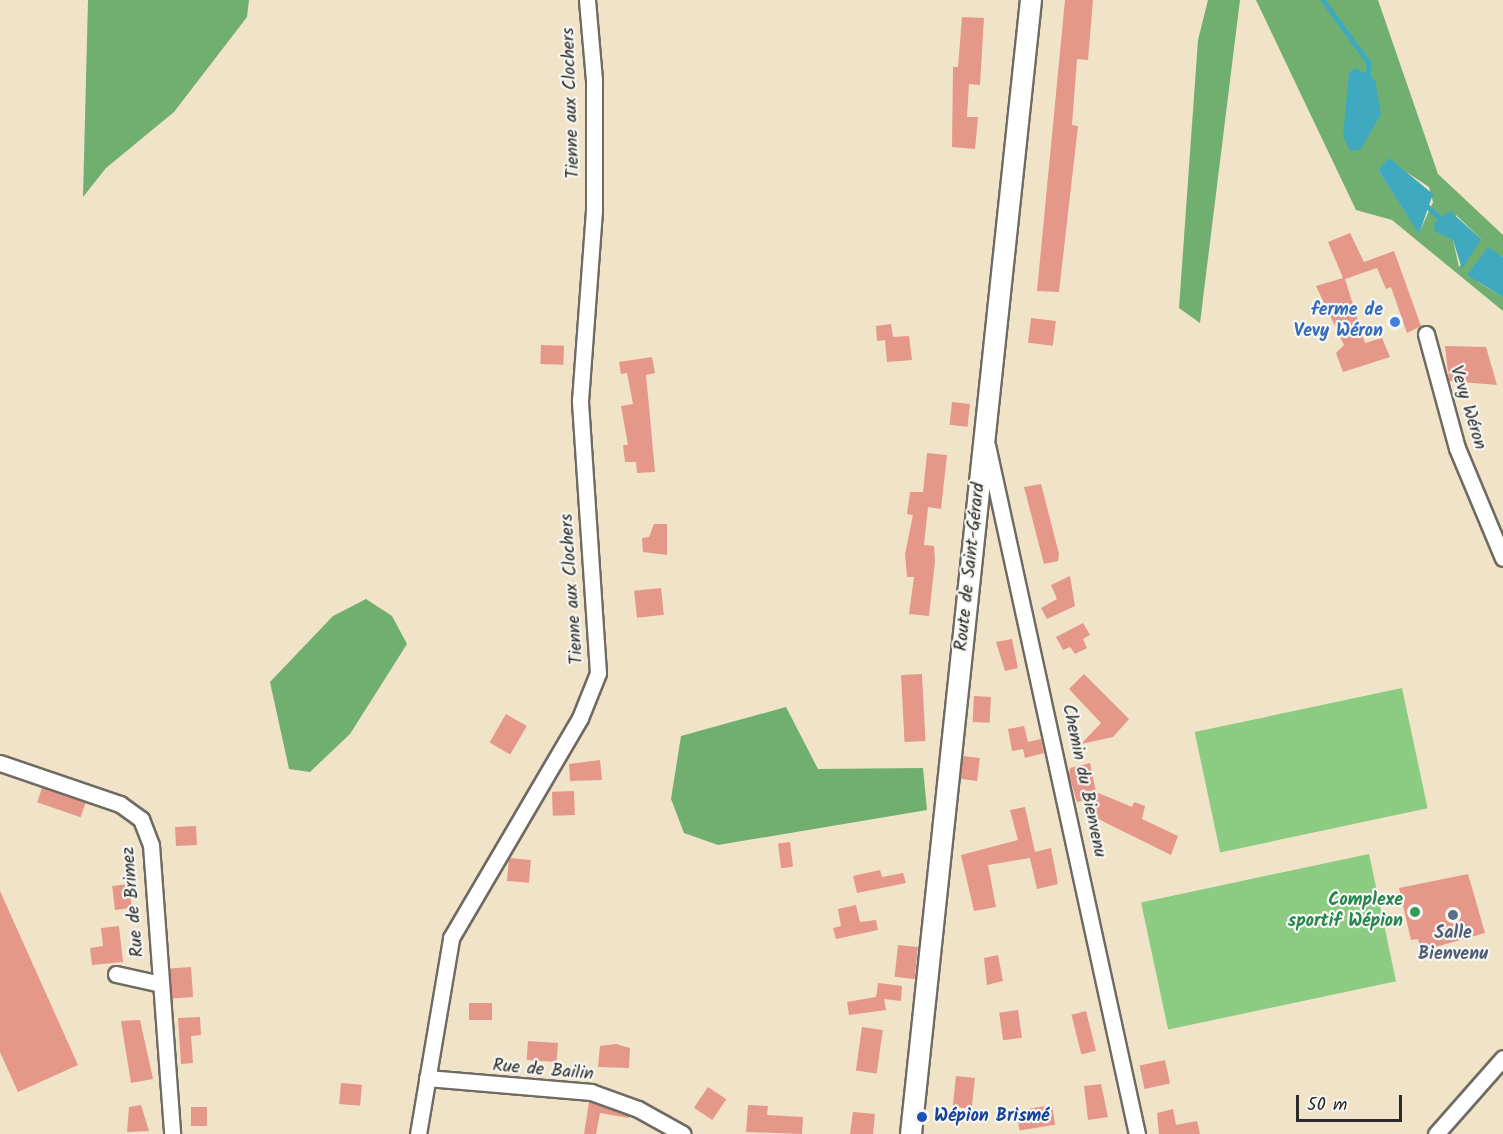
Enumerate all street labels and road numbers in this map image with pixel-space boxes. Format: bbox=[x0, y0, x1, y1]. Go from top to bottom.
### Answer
street label: Tienne aux Clochers bbox=[559, 27, 585, 179]
street label: Vevy Wéron bbox=[1444, 363, 1490, 453]
street label: Route de Saint-Gérard bbox=[951, 482, 991, 652]
street label: Tienne aux Clochers bbox=[557, 513, 589, 665]
street label: Chemin du Bienvenu bbox=[1056, 702, 1110, 860]
street label: Rue de Brimez bbox=[118, 846, 150, 958]
street label: Rue de Bailin bbox=[492, 1056, 594, 1086]

